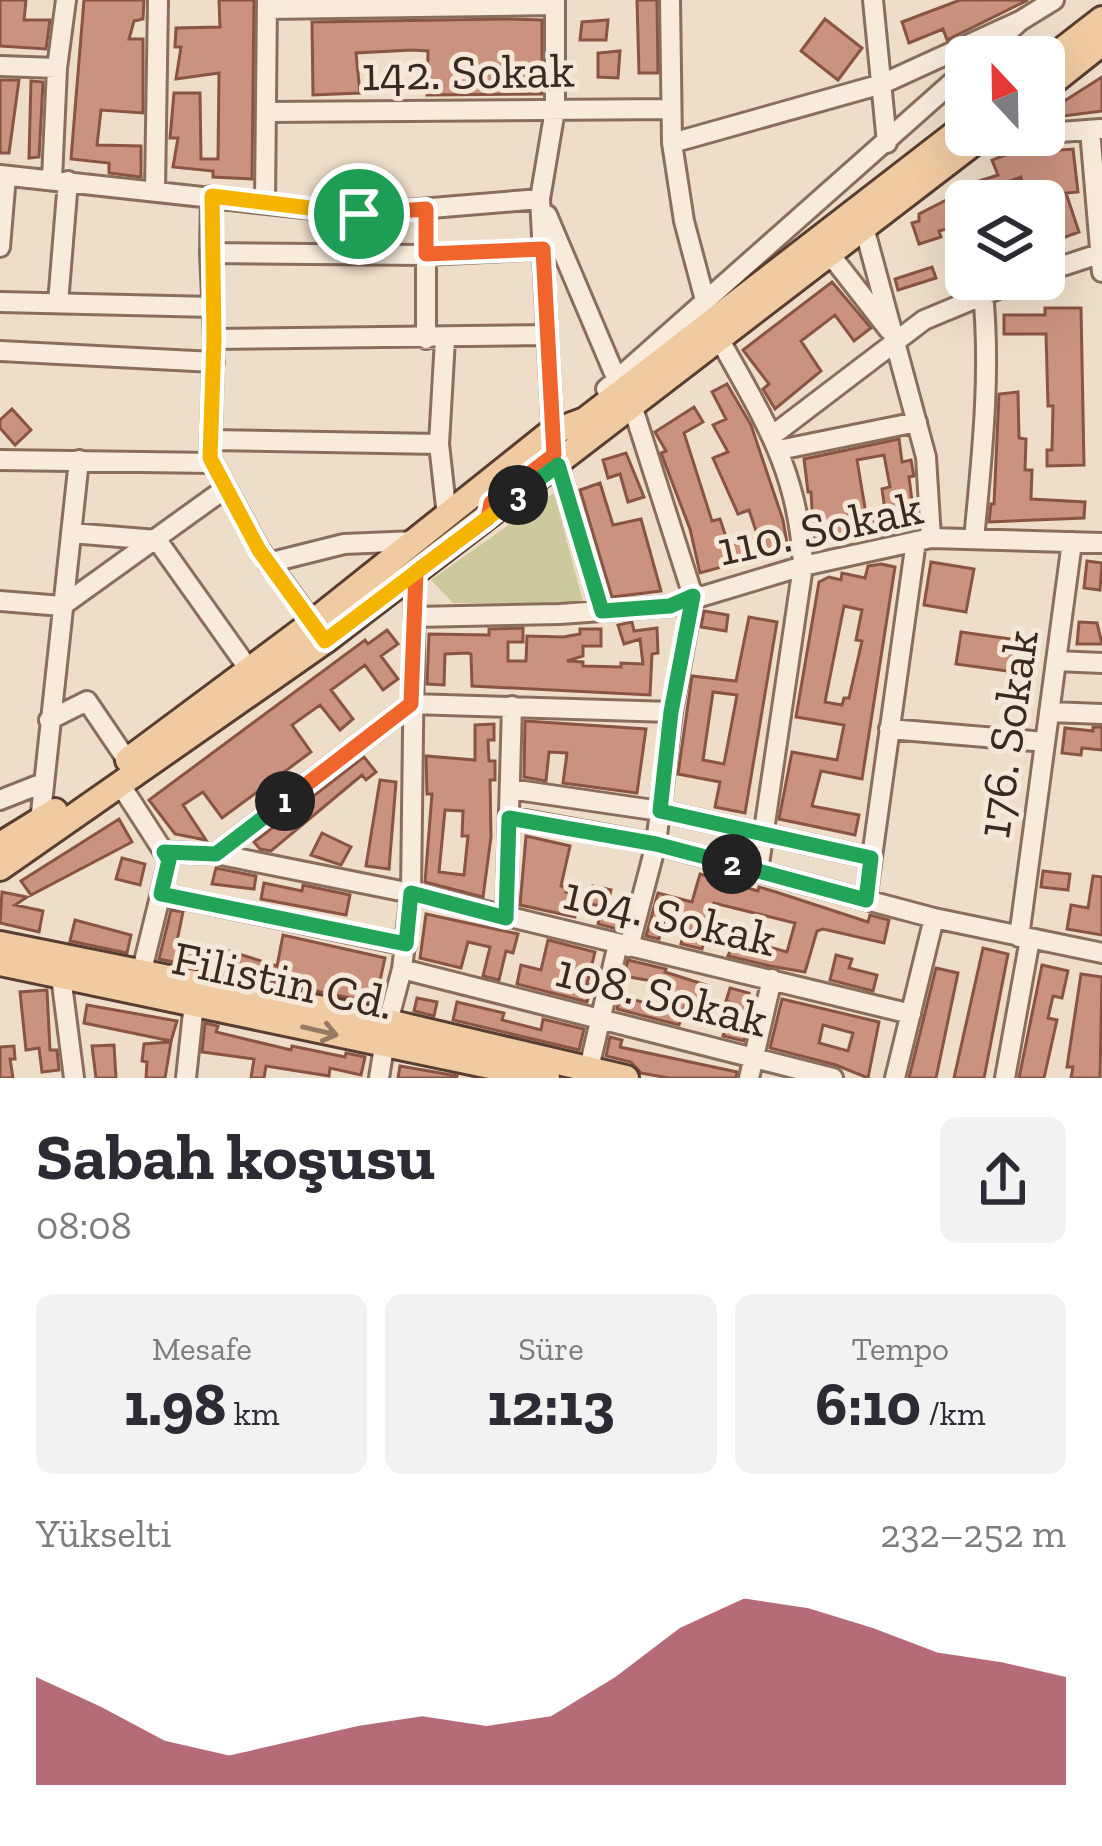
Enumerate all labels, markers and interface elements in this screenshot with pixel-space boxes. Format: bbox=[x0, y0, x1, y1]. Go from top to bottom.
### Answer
north arrow bbox=[945, 36, 1065, 156]
map controls bbox=[945, 36, 1065, 300]
street label: 142. Sokak bbox=[361, 42, 575, 102]
pin bbox=[308, 163, 410, 265]
button: layers bbox=[945, 180, 1065, 300]
icon: arrive bbox=[326, 181, 392, 247]
pin: 3 bbox=[488, 465, 548, 525]
text: 3 bbox=[509, 475, 527, 514]
street label: 110. Sokak bbox=[712, 478, 928, 578]
street label: 176. Sokak bbox=[964, 626, 1050, 842]
pin: 1 bbox=[255, 771, 315, 831]
text: 1 bbox=[278, 781, 292, 820]
pin: 2 bbox=[702, 834, 762, 894]
text: 2 bbox=[723, 844, 741, 883]
street label: 104. Sokak bbox=[558, 864, 782, 968]
street label: Filistin Cd. bbox=[167, 929, 399, 1031]
street label: 108. Sokak bbox=[550, 941, 774, 1049]
one-way arrow bbox=[300, 1021, 338, 1044]
text: Sabah koşusu bbox=[36, 1117, 435, 1196]
button: share bbox=[940, 1117, 1066, 1243]
text: 08:08 bbox=[36, 1202, 132, 1249]
text: Mesafe bbox=[152, 1329, 252, 1368]
text: Süre bbox=[518, 1329, 584, 1368]
text: Tempo bbox=[852, 1329, 949, 1368]
text: 1.98 bbox=[124, 1368, 226, 1440]
text: 12:13 bbox=[487, 1368, 615, 1440]
text: 6:10 bbox=[815, 1368, 921, 1440]
text: km bbox=[226, 1394, 279, 1433]
text: /km bbox=[921, 1394, 985, 1433]
text: Yükselti bbox=[36, 1510, 171, 1557]
text: 232–252 m bbox=[880, 1510, 1066, 1557]

